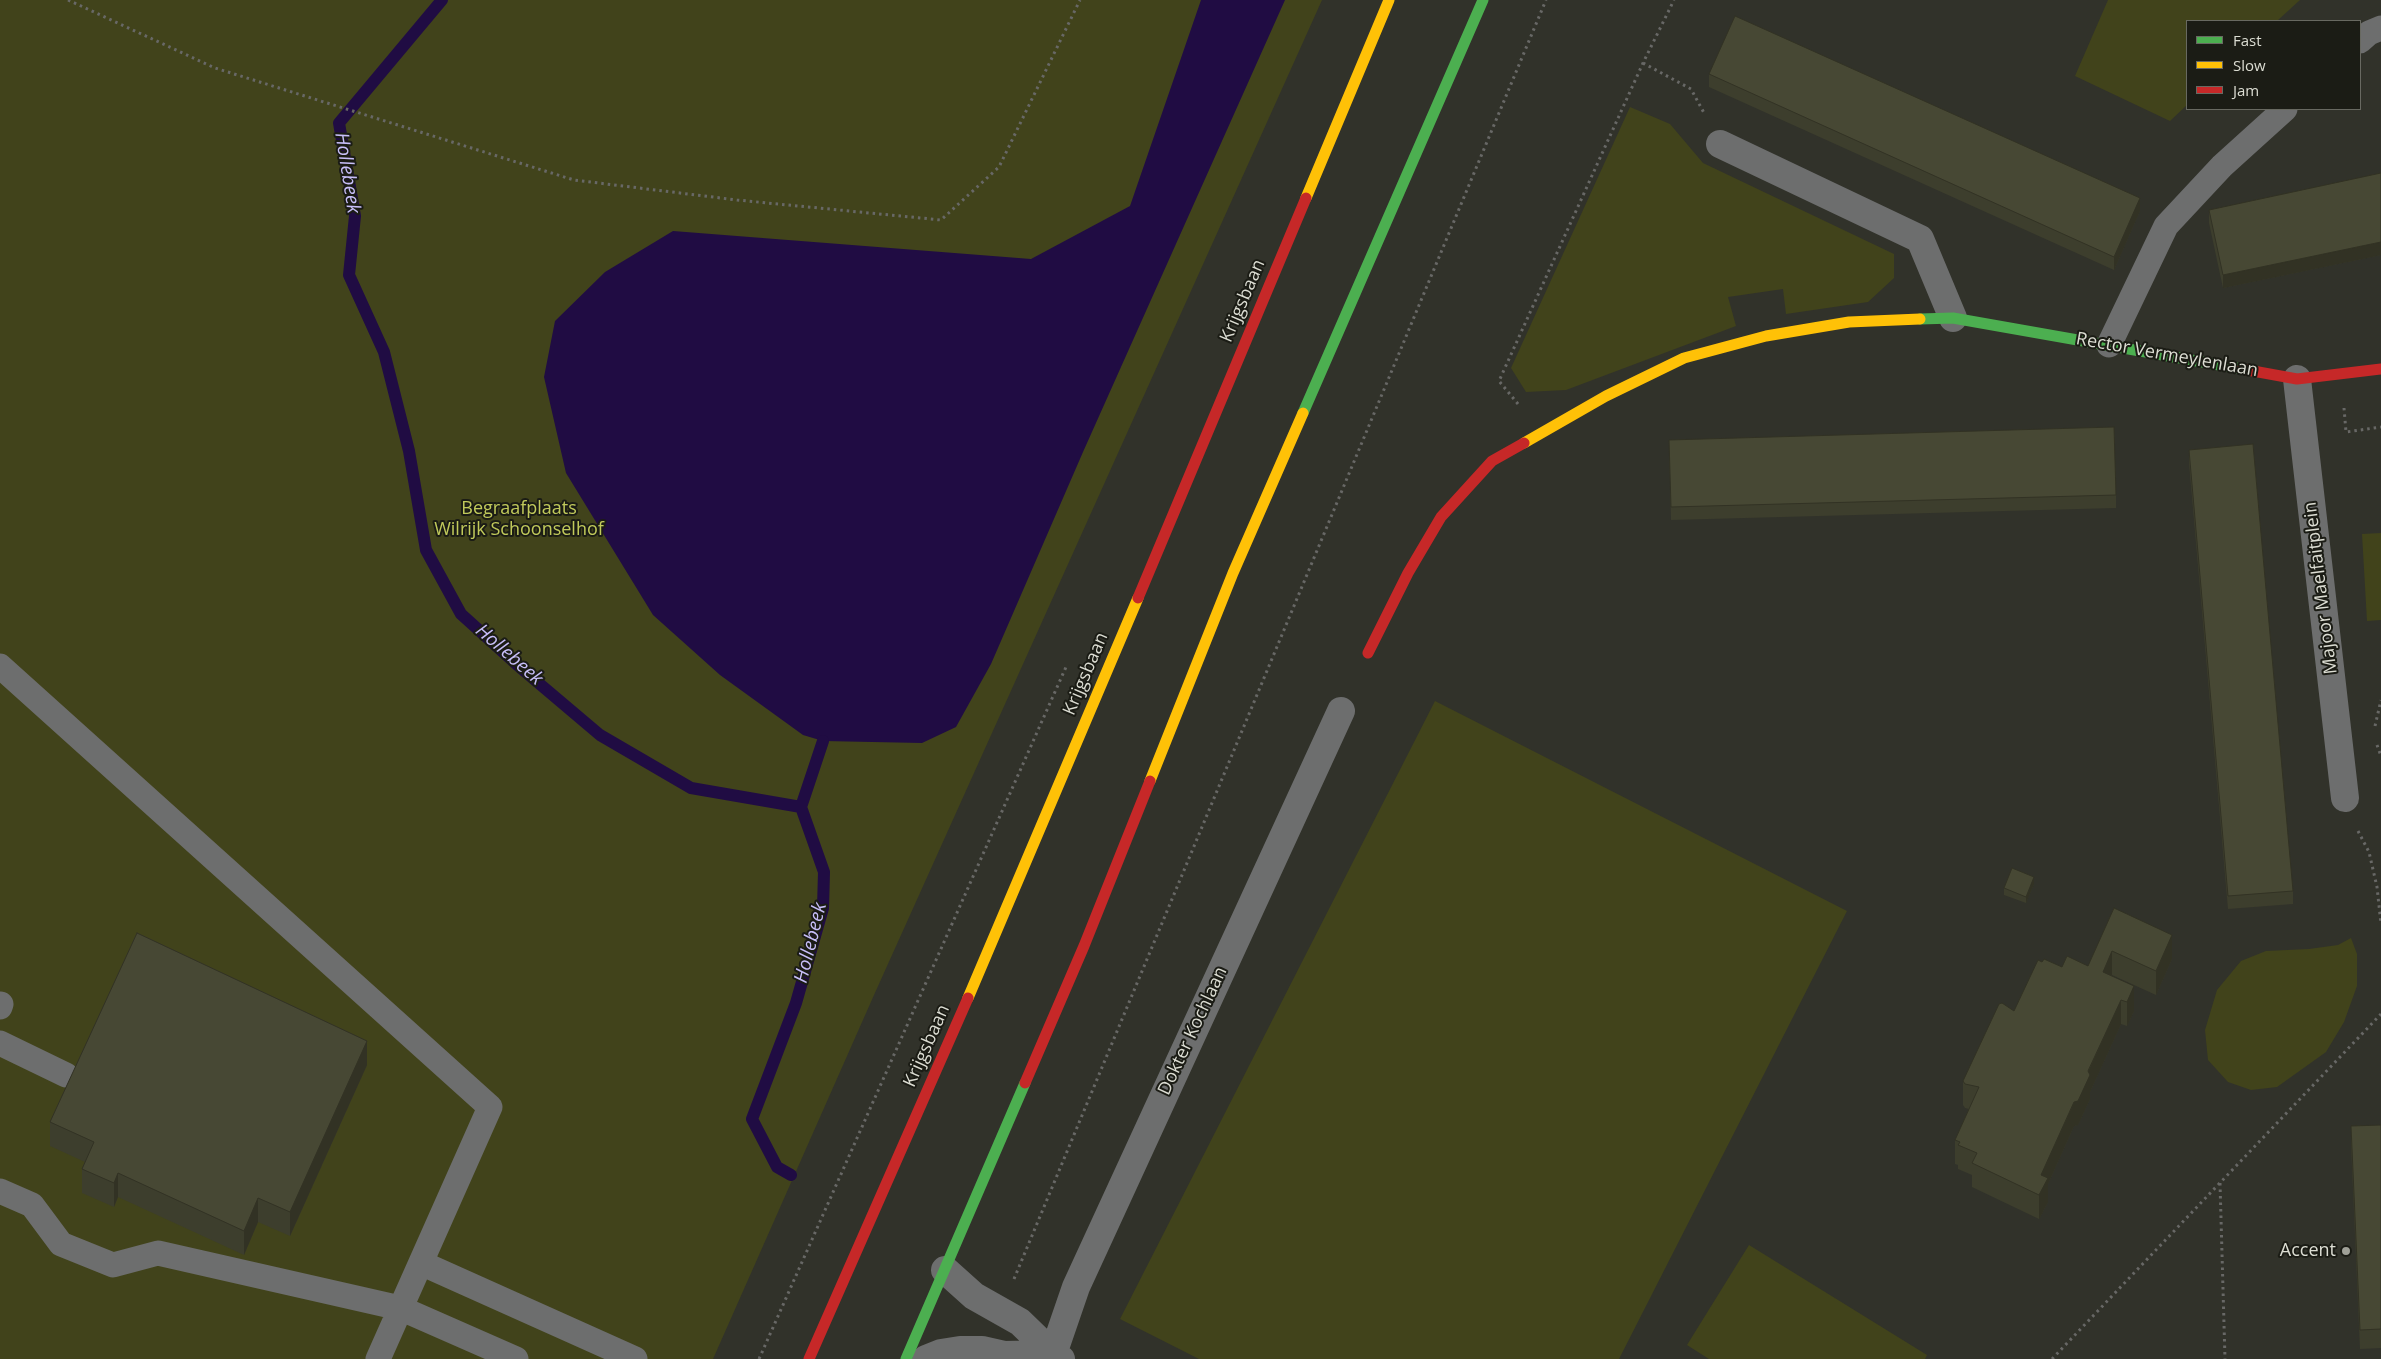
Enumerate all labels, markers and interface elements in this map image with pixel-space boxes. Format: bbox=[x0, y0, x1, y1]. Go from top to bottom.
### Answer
legend bbox=[2186, 20, 2361, 110]
text: Fast bbox=[2233, 30, 2262, 50]
text: Slow bbox=[2233, 55, 2266, 75]
text: Jam bbox=[2233, 80, 2259, 100]
water label: Hollebeek bbox=[329, 131, 365, 215]
street label: Krijgsbaan bbox=[1216, 256, 1270, 346]
street label: Rector Vermeylenlaan bbox=[2074, 328, 2260, 382]
park label: Begraafplaats Wilrijk Schoonselhof bbox=[434, 498, 604, 540]
street label: Majoor Maelfaitplein bbox=[2300, 501, 2342, 675]
water label: Hollebeek bbox=[471, 620, 547, 690]
street label: Krijgsbaan bbox=[1059, 629, 1113, 719]
water label: Hollebeek bbox=[790, 901, 832, 985]
street label: Dokter Kochlaan bbox=[1154, 963, 1232, 1099]
street label: Krijgsbaan bbox=[899, 1001, 955, 1091]
place label: Accent bbox=[2280, 1240, 2336, 1262]
marker: Accent bbox=[2340, 1245, 2352, 1257]

